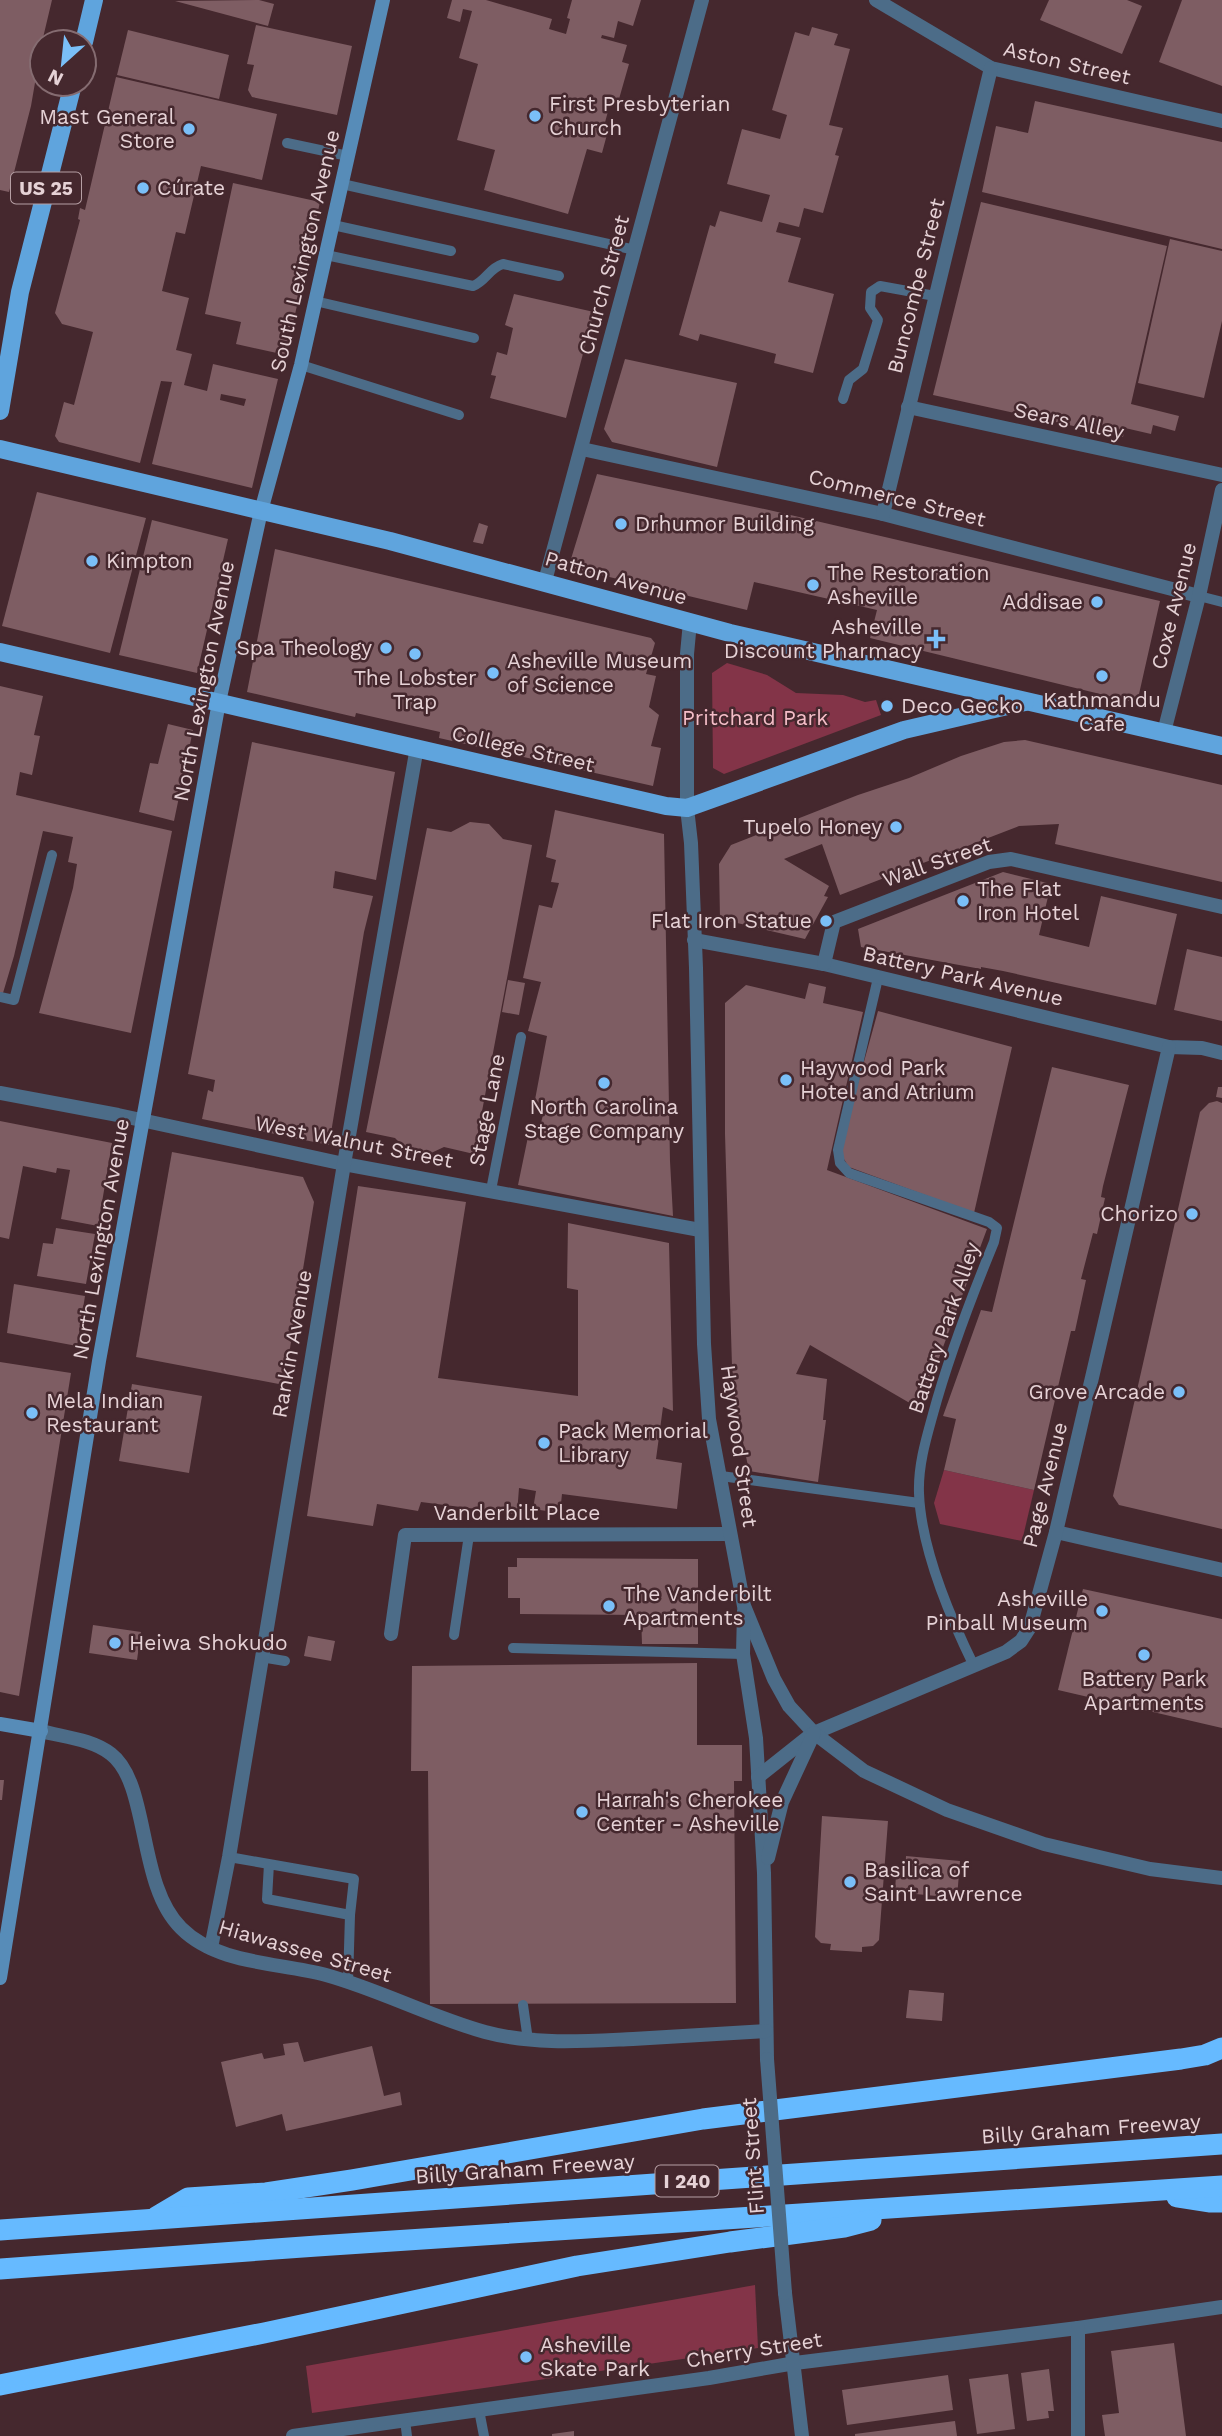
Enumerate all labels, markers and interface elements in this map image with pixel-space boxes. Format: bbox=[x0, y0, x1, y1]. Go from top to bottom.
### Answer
north arrow bbox=[28, 28, 98, 98]
street label: Aston Street bbox=[1001, 36, 1133, 89]
text: N bbox=[44, 64, 67, 91]
place label: First Presbyterian Church bbox=[549, 91, 730, 140]
place label: Mast General Store bbox=[39, 104, 176, 153]
marker: First Presbyterian Church bbox=[527, 108, 543, 124]
marker: Mast General Store bbox=[181, 121, 197, 137]
street label: South Lexington Avenue bbox=[264, 127, 345, 374]
road number: US 25 bbox=[11, 172, 81, 204]
place label: Cúrate bbox=[157, 175, 225, 200]
marker: Cúrate bbox=[135, 180, 151, 196]
street label: Buncombe Street bbox=[882, 195, 949, 376]
street label: Church Street bbox=[573, 212, 634, 358]
street label: Sears Alley bbox=[1012, 397, 1127, 444]
street label: Commerce Street bbox=[806, 463, 988, 532]
place label: Drhumor Building bbox=[635, 511, 815, 536]
marker: Drhumor Building bbox=[613, 516, 629, 532]
street label: Coxe Avenue bbox=[1146, 540, 1201, 672]
street label: Patton Avenue bbox=[542, 545, 690, 610]
place label: Kimpton bbox=[106, 548, 193, 573]
marker: Kimpton bbox=[84, 553, 100, 569]
street label: North Lexington Avenue bbox=[168, 558, 239, 803]
place label: The Restoration Asheville bbox=[827, 560, 989, 609]
marker: The Restoration Asheville bbox=[805, 577, 821, 593]
place label: Addisae bbox=[1002, 589, 1083, 614]
marker: Addisae bbox=[1089, 594, 1105, 610]
place label: Asheville Discount Pharmacy bbox=[724, 614, 922, 663]
marker: Asheville Discount Pharmacy bbox=[928, 631, 944, 647]
place label: Spa Theology bbox=[236, 635, 372, 660]
marker: Spa Theology bbox=[378, 640, 394, 656]
marker: The Lobster Trap bbox=[407, 646, 423, 662]
place label: Asheville Museum of Science bbox=[507, 648, 692, 697]
place label: The Lobster Trap bbox=[353, 665, 477, 714]
marker: Asheville Museum of Science bbox=[485, 665, 501, 681]
marker: Kathmandu Cafe bbox=[1094, 668, 1110, 684]
place label: Kathmandu Cafe bbox=[1043, 687, 1161, 736]
place label: Deco Gecko bbox=[901, 693, 1023, 718]
marker: Deco Gecko bbox=[879, 698, 895, 714]
park label: Pritchard Park bbox=[682, 705, 828, 730]
street label: College Street bbox=[449, 720, 597, 777]
place label: Tupelo Honey bbox=[743, 814, 882, 839]
marker: Tupelo Honey bbox=[888, 819, 904, 835]
street label: Wall Street bbox=[879, 831, 995, 892]
place label: The Flat Iron Hotel bbox=[977, 876, 1080, 925]
marker: The Flat Iron Hotel bbox=[955, 893, 971, 909]
place label: Flat Iron Statue bbox=[651, 908, 812, 933]
marker: Flat Iron Statue bbox=[818, 913, 834, 929]
street label: Battery Park Avenue bbox=[860, 940, 1066, 1011]
street label: Stage Lane bbox=[463, 1051, 510, 1168]
place label: Haywood Park Hotel and Atrium bbox=[800, 1055, 975, 1104]
marker: Haywood Park Hotel and Atrium bbox=[778, 1072, 794, 1088]
marker: North Carolina Stage Company bbox=[596, 1075, 612, 1091]
place label: North Carolina Stage Company bbox=[524, 1094, 684, 1143]
street label: West Walnut Street bbox=[253, 1110, 455, 1173]
street label: North Lexington Avenue bbox=[67, 1116, 134, 1362]
place label: Chorizo bbox=[1100, 1201, 1178, 1226]
marker: Chorizo bbox=[1184, 1206, 1200, 1222]
street label: Battery Park Alley bbox=[902, 1239, 985, 1417]
street label: Rankin Avenue bbox=[266, 1268, 317, 1420]
street label: Haywood Street bbox=[716, 1363, 763, 1529]
place label: Grove Arcade bbox=[1029, 1379, 1165, 1404]
marker: Grove Arcade bbox=[1171, 1384, 1187, 1400]
place label: Mela Indian Restaurant bbox=[46, 1388, 164, 1437]
marker: Mela Indian Restaurant bbox=[24, 1405, 40, 1421]
place label: Pack Memorial Library bbox=[558, 1418, 709, 1467]
street label: Page Avenue bbox=[1017, 1419, 1072, 1550]
marker: Pack Memorial Library bbox=[536, 1435, 552, 1451]
street label: Vanderbilt Place bbox=[434, 1500, 600, 1525]
place label: The Vanderbilt Apartments bbox=[623, 1581, 772, 1630]
place label: Asheville Pinball Museum bbox=[925, 1586, 1088, 1635]
marker: The Vanderbilt Apartments bbox=[601, 1598, 617, 1614]
marker: Asheville Pinball Museum bbox=[1094, 1603, 1110, 1619]
place label: Heiwa Shokudo bbox=[129, 1630, 288, 1655]
marker: Heiwa Shokudo bbox=[107, 1635, 123, 1651]
marker: Battery Park Apartments bbox=[1136, 1647, 1152, 1663]
place label: Battery Park Apartments bbox=[1082, 1666, 1206, 1715]
place label: Harrah's Cherokee Center - Asheville bbox=[596, 1787, 783, 1836]
marker: Harrah's Cherokee Center - Asheville bbox=[574, 1804, 590, 1820]
place label: Basilica of Saint Lawrence bbox=[864, 1857, 1023, 1906]
marker: Basilica of Saint Lawrence bbox=[842, 1874, 858, 1890]
street label: Hiawassee Street bbox=[216, 1914, 395, 1987]
street label: Flint Street bbox=[736, 2097, 769, 2215]
street label: Billy Graham Freeway bbox=[980, 2108, 1202, 2149]
street label: Billy Graham Freeway bbox=[414, 2148, 636, 2189]
road number: I 240 bbox=[656, 2166, 718, 2196]
street label: Cherry Street bbox=[684, 2326, 824, 2373]
place label: Asheville Skate Park bbox=[540, 2332, 650, 2381]
marker: Asheville Skate Park bbox=[518, 2349, 534, 2365]

